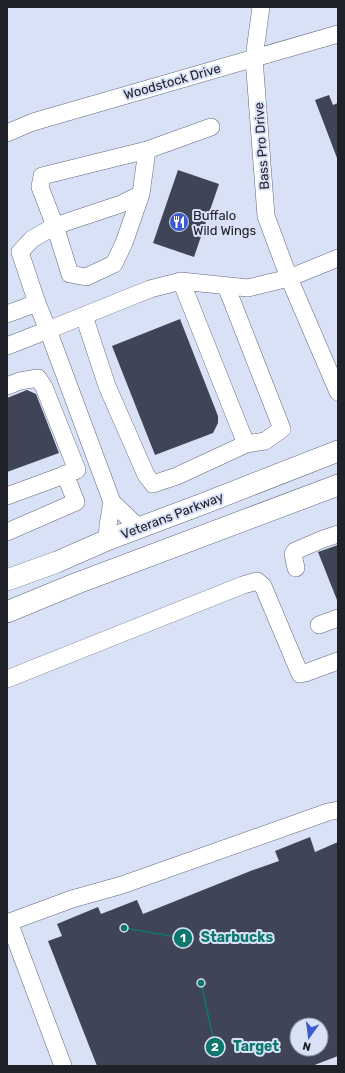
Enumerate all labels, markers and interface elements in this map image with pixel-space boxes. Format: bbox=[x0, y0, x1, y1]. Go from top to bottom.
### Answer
street label: Woodstock Drive bbox=[122, 60, 222, 102]
street label: Bass Pro Drive bbox=[251, 102, 272, 190]
place label: Buffalo Wild Wings bbox=[193, 208, 257, 239]
restaurant icon: Buffalo Wild Wings bbox=[168, 211, 190, 233]
street label: Veterans Parkway bbox=[119, 489, 226, 542]
callout: Starbucks bbox=[173, 925, 281, 951]
text: Starbucks bbox=[201, 929, 273, 946]
text: 1 bbox=[180, 931, 186, 945]
north arrow bbox=[289, 1017, 329, 1057]
callout: Target bbox=[205, 1034, 287, 1060]
text: Target bbox=[233, 1038, 279, 1055]
text: N bbox=[301, 1039, 312, 1053]
text: 2 bbox=[211, 1040, 219, 1054]

